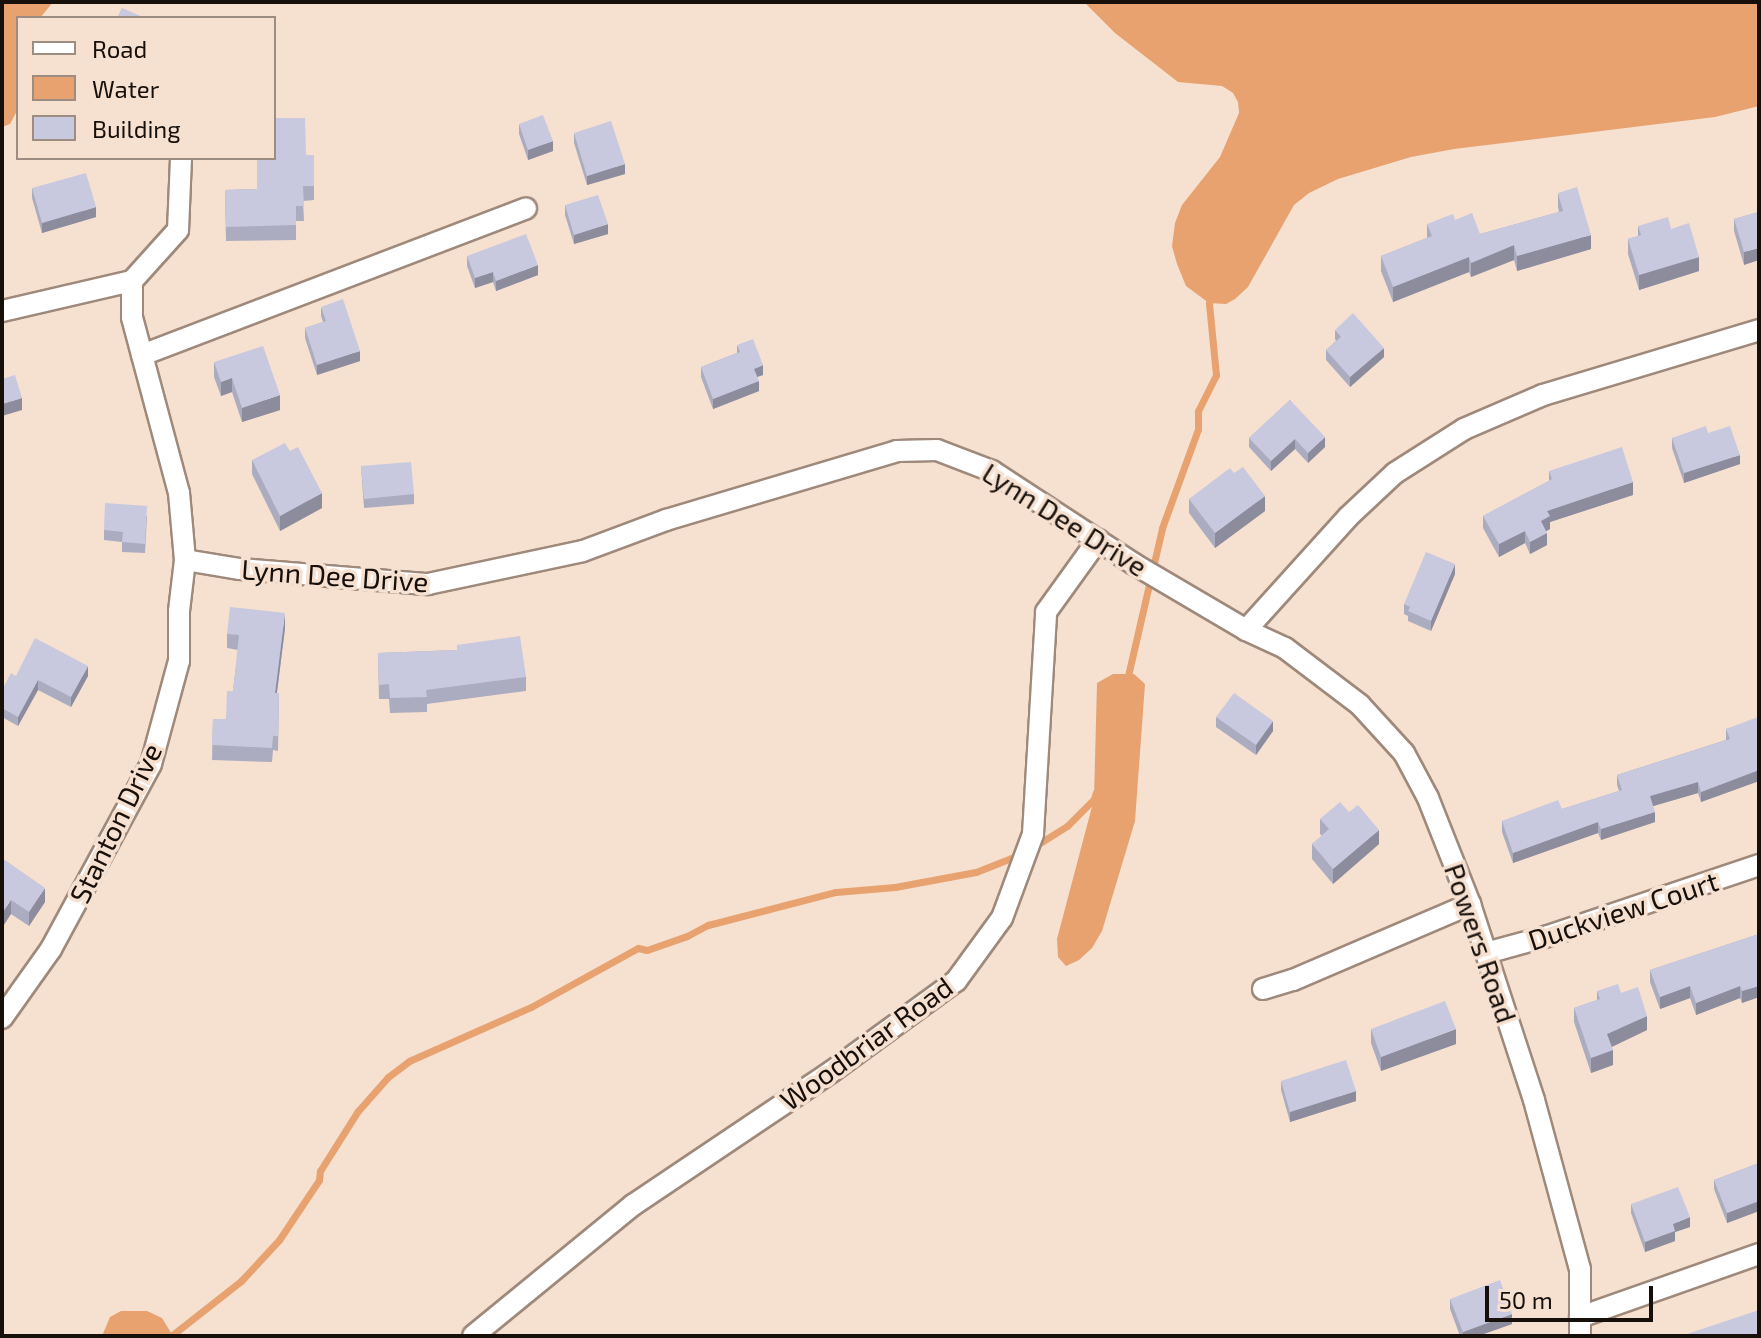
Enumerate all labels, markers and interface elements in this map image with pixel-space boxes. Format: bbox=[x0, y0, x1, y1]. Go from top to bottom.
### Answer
legend bbox=[16, 16, 276, 160]
text: Road bbox=[92, 34, 147, 63]
text: Water bbox=[92, 74, 159, 103]
text: Building bbox=[92, 114, 181, 143]
street label: Lynn Dee Drive bbox=[977, 455, 1153, 583]
street label: Lynn Dee Drive bbox=[240, 552, 430, 598]
street label: Stanton Drive bbox=[62, 738, 168, 908]
street label: Powers Road bbox=[1438, 859, 1524, 1027]
street label: Duckview Court bbox=[1523, 863, 1723, 957]
street label: Woodbriar Road bbox=[773, 969, 959, 1117]
scale bar bbox=[1489, 1270, 1657, 1320]
text: 50 m bbox=[1499, 1285, 1553, 1314]

